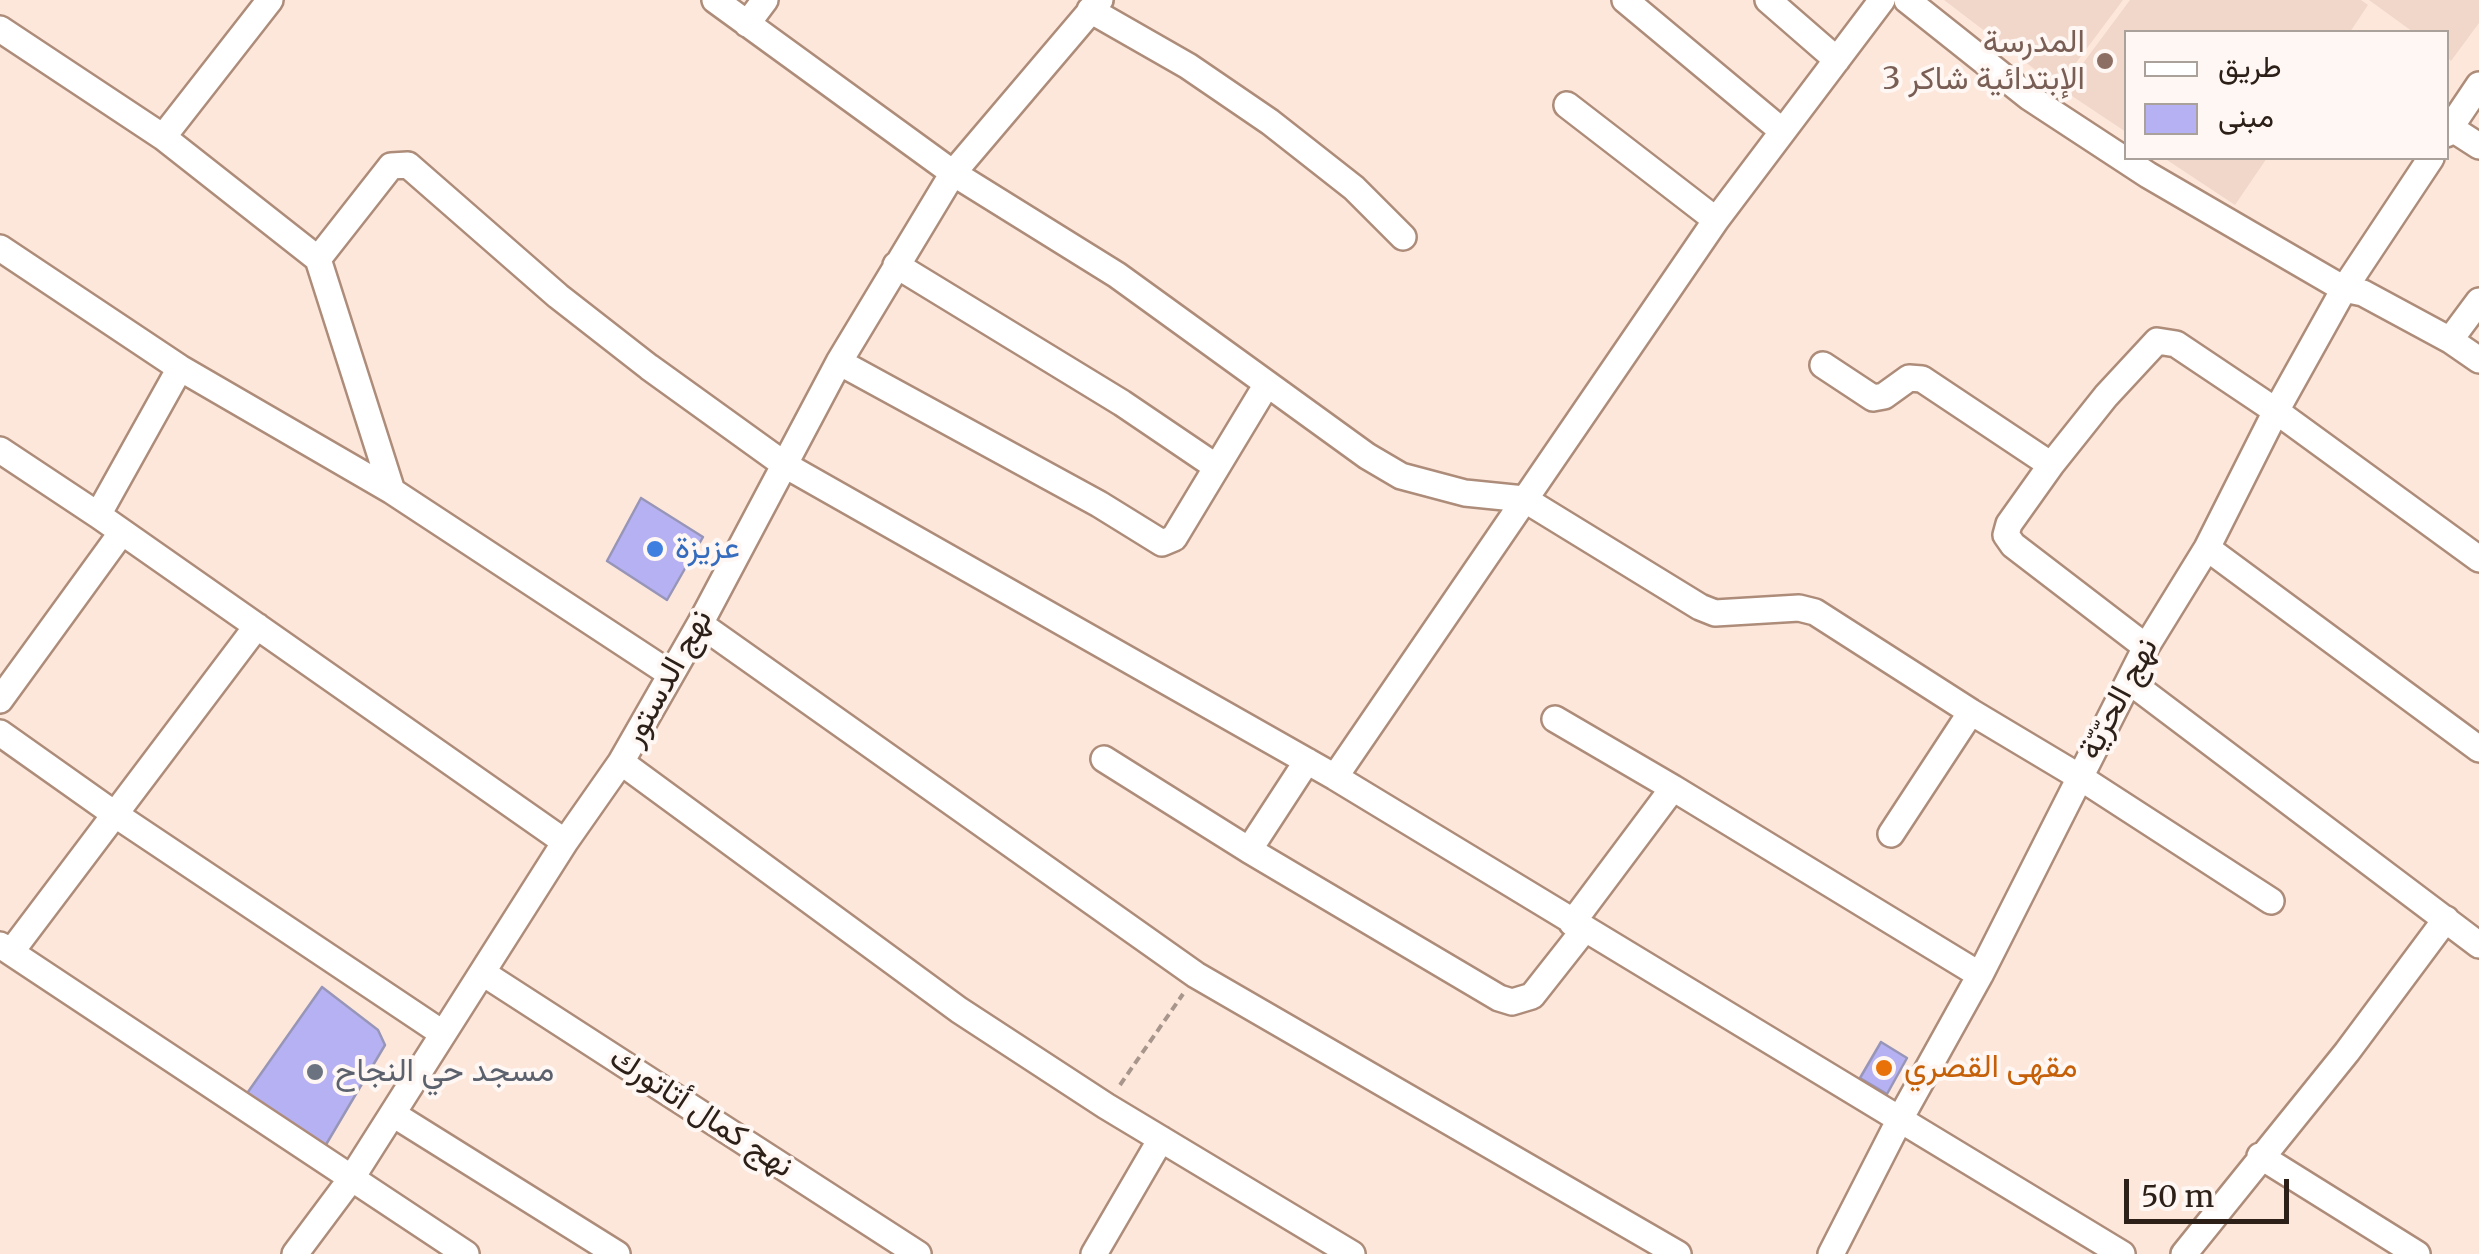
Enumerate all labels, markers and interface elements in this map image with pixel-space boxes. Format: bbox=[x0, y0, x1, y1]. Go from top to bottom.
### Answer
place label: المدرسة الإبتدائية شاكر 3 bbox=[1882, 24, 2085, 99]
legend bbox=[2124, 30, 2449, 160]
text: طريق bbox=[2218, 47, 2282, 85]
marker: المدرسة الإبتدائية شاكر 3 bbox=[2094, 50, 2116, 72]
text: مبنى bbox=[2218, 97, 2274, 135]
place label: عزيزة bbox=[675, 530, 740, 568]
marker: عزيزة bbox=[644, 538, 666, 560]
street label: نهج الدستور bbox=[615, 603, 721, 753]
street label: نهج الحرّيّة bbox=[2071, 632, 2167, 766]
street label: نهج كمال أتاتورك bbox=[602, 1039, 800, 1187]
place label: مقهى القصري bbox=[1904, 1049, 2078, 1087]
place label: مسجد حي النجاح bbox=[335, 1053, 554, 1091]
marker: مقهى القصري bbox=[1873, 1057, 1895, 1079]
marker: مسجد حي النجاح bbox=[304, 1061, 326, 1083]
scale bar bbox=[2129, 1159, 2294, 1221]
text: 50 m bbox=[2141, 1177, 2214, 1215]

